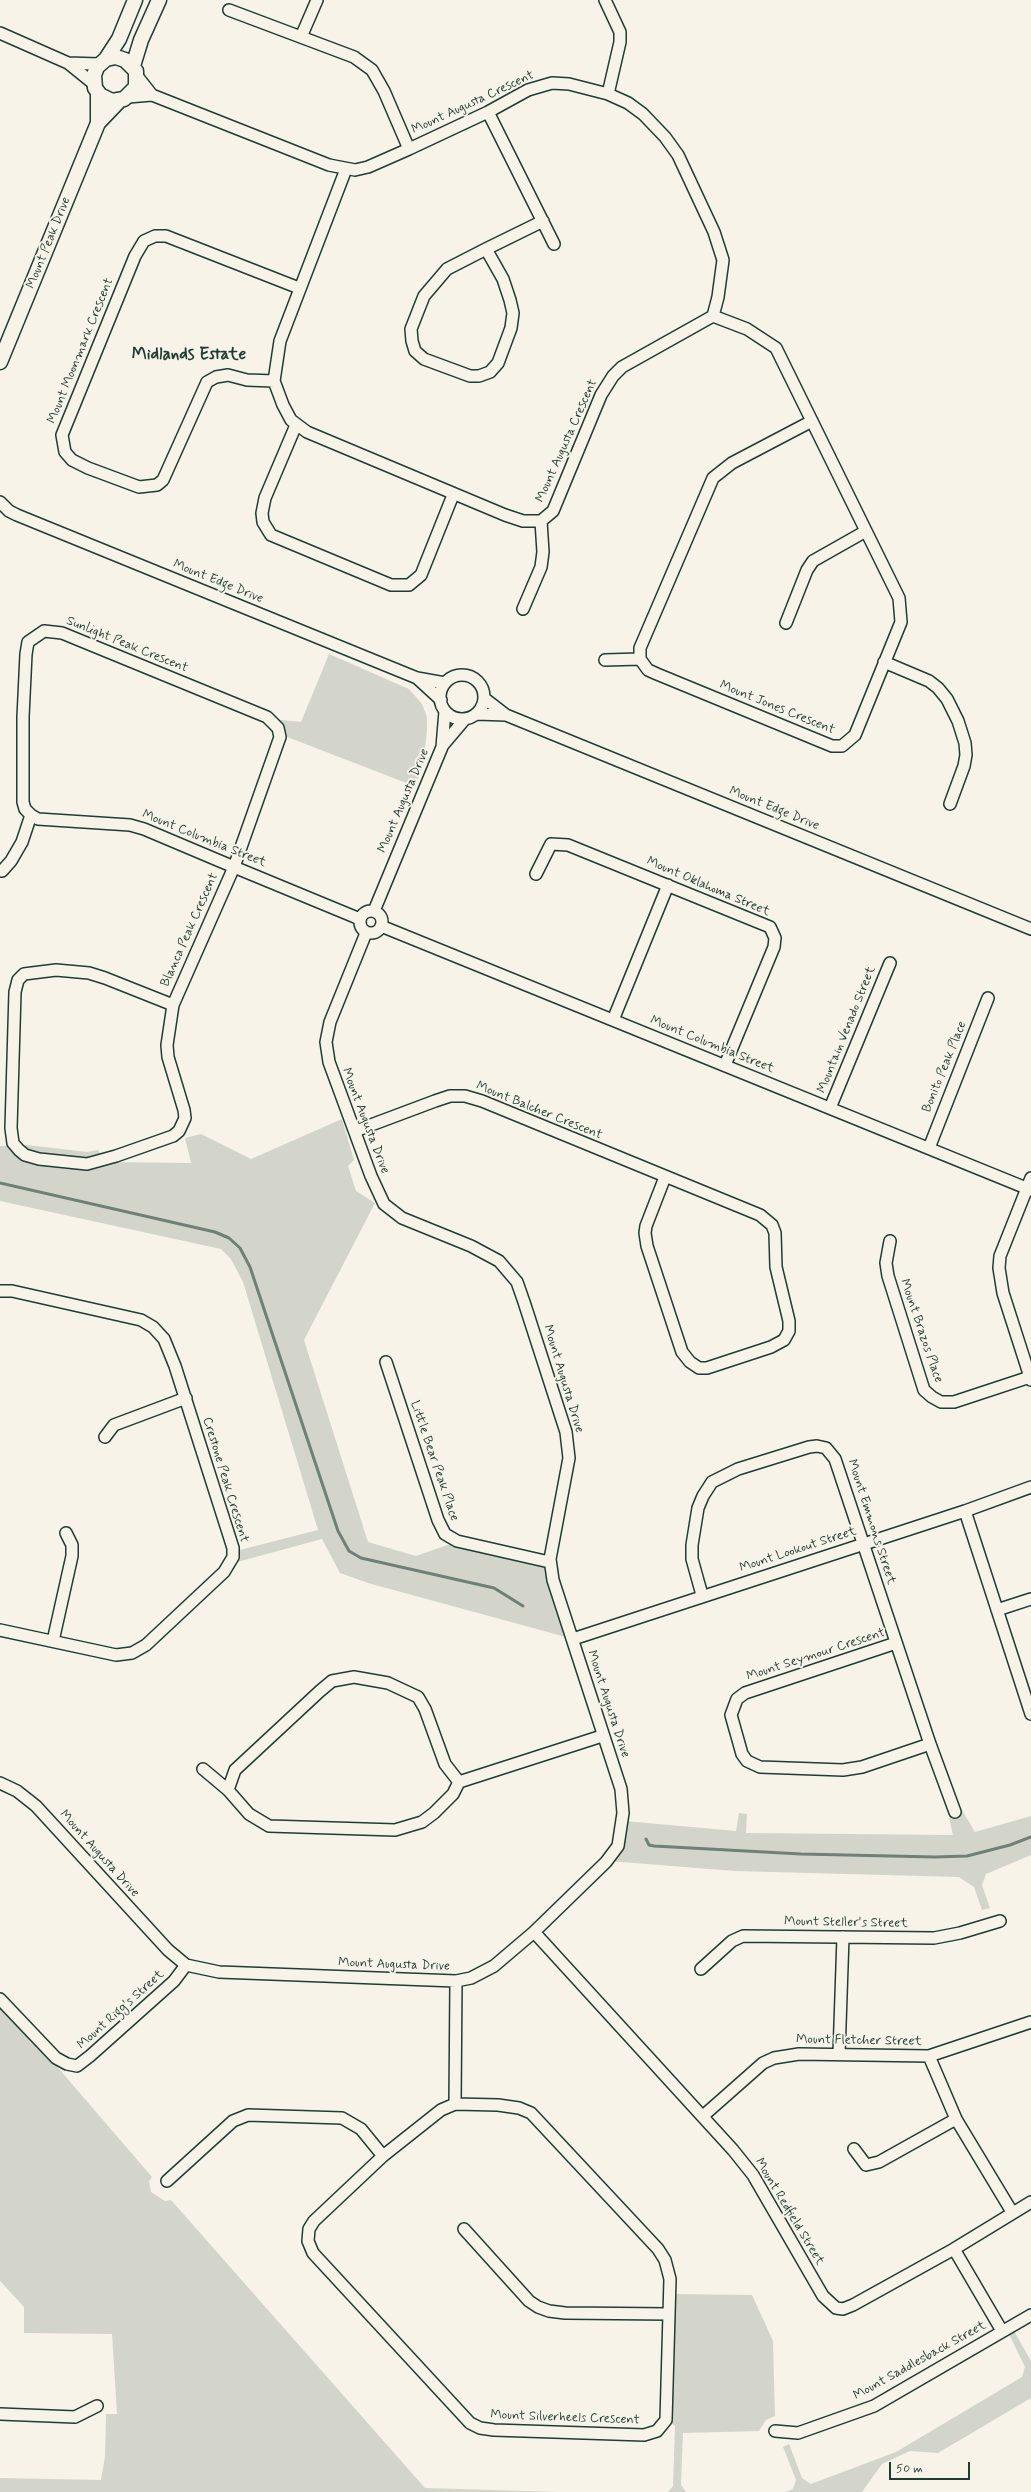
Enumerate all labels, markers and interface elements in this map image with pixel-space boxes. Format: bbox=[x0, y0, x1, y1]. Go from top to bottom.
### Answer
street label: Mount Augusta Crescent bbox=[409, 68, 537, 138]
street label: Mount Peak Drive bbox=[24, 195, 74, 291]
street label: Mount Moonmark Crescent bbox=[45, 276, 117, 426]
district label: Midlands Estate bbox=[132, 345, 246, 365]
street label: Mount Augusta Crescent bbox=[533, 377, 601, 505]
street label: Mount Edge Drive bbox=[170, 557, 266, 607]
street label: Sunlight Peak Crescent bbox=[64, 613, 190, 677]
street label: Mount Jones Crescent bbox=[717, 678, 837, 738]
street label: Mount Augusta Drive bbox=[375, 746, 433, 856]
street label: Mount Edge Drive bbox=[726, 784, 822, 834]
street label: Mount Columbia Street bbox=[140, 807, 268, 871]
street label: Mount Oklahoma Street bbox=[644, 854, 772, 920]
street label: Blanca Peak Crescent bbox=[158, 871, 222, 989]
street label: Mountain Venado Street bbox=[814, 964, 880, 1096]
street label: Mount Columbia Street bbox=[648, 1013, 776, 1077]
street label: Bonito Peak Place bbox=[920, 1019, 970, 1115]
street label: Mount Augusta Drive bbox=[338, 1066, 392, 1176]
street label: Mount Balcher Crescent bbox=[474, 1079, 604, 1143]
street label: Mount Brazos Place bbox=[896, 1277, 946, 1385]
street label: Mount Augusta Drive bbox=[539, 1323, 587, 1435]
street label: Little Bear Peak Place bbox=[406, 1399, 462, 1523]
street label: Crestone Peak Crescent bbox=[198, 1415, 252, 1545]
street label: Mount Emmons Street bbox=[843, 1457, 899, 1587]
street label: Mount Lookout Street bbox=[738, 1524, 858, 1576]
street label: Mount Seymour Crescent bbox=[745, 1625, 887, 1685]
street label: Mount Augusta Drive bbox=[583, 1648, 633, 1760]
street label: Mount Augusta Drive bbox=[56, 1807, 142, 1901]
street label: Mount Steller's Street bbox=[784, 1914, 908, 1932]
street label: Mount Augusta Drive bbox=[338, 1955, 450, 1975]
street label: Mount Rigg's Street bbox=[75, 1967, 167, 2053]
street label: Mount Fletcher Street bbox=[796, 2032, 922, 2050]
street label: Mount Redfield Street bbox=[751, 2156, 827, 2268]
street label: Mount Saddlesback Street bbox=[851, 2318, 989, 2404]
street label: Mount Silverheels Crescent bbox=[490, 2408, 640, 2428]
scale bar bbox=[891, 2454, 972, 2480]
text: 50 m bbox=[896, 2461, 923, 2477]

